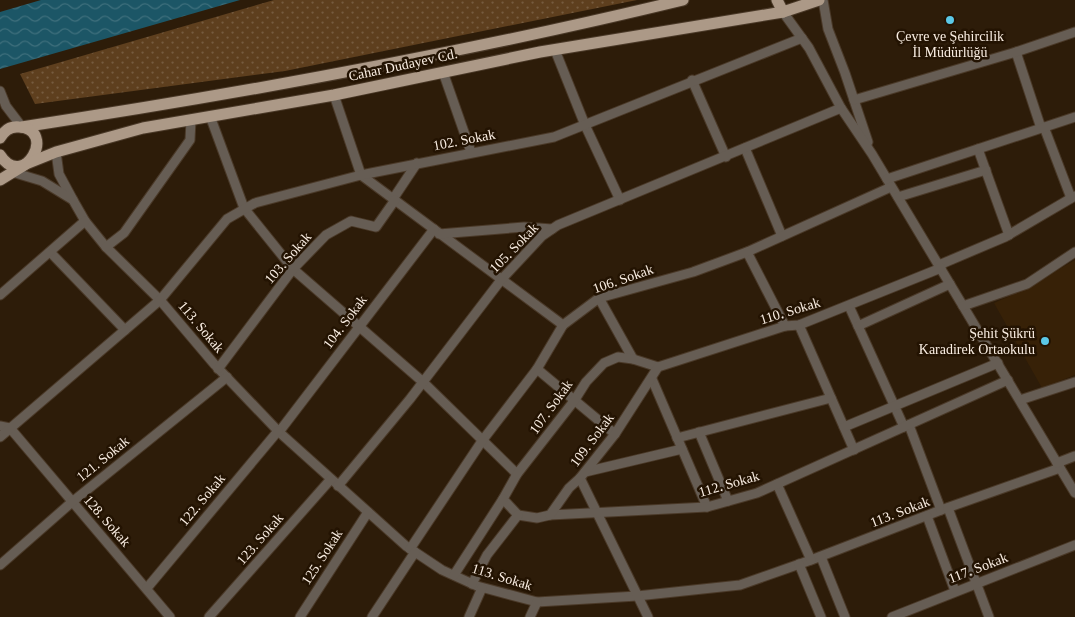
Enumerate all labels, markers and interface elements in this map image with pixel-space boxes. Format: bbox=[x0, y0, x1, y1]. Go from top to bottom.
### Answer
marker: Çevre ve Şehircilik İl Müdürlüğü bbox=[944, 14, 956, 26]
place label: Çevre ve Şehircilik İl Müdürlüğü bbox=[896, 29, 1004, 60]
street label: Cahar Dudayev Cd. bbox=[347, 46, 459, 84]
street label: 102. Sokak bbox=[432, 127, 496, 153]
street label: 105. Sokak bbox=[487, 220, 541, 276]
street label: 103. Sokak bbox=[262, 229, 314, 287]
street label: 106. Sokak bbox=[591, 262, 655, 296]
street label: 104. Sokak bbox=[320, 292, 370, 352]
street label: 110. Sokak bbox=[758, 295, 822, 327]
street label: 113. Sokak bbox=[175, 298, 227, 356]
place label: Şehit Şükrü Karadirek Ortaokulu bbox=[919, 326, 1035, 357]
marker: Şehit Şükrü Karadirek Ortaokulu bbox=[1039, 335, 1051, 347]
street label: 107. Sokak bbox=[526, 377, 576, 437]
street label: 109. Sokak bbox=[567, 410, 617, 470]
street label: 121. Sokak bbox=[74, 433, 132, 485]
street label: 112. Sokak bbox=[697, 468, 761, 500]
street label: 122. Sokak bbox=[176, 471, 228, 529]
street label: 128. Sokak bbox=[81, 492, 133, 550]
street label: 113. Sokak bbox=[868, 494, 932, 530]
street label: 123. Sokak bbox=[234, 510, 286, 568]
street label: 125. Sokak bbox=[299, 526, 345, 588]
street label: 117. Sokak bbox=[946, 550, 1010, 586]
street label: 113. Sokak bbox=[470, 561, 534, 593]

